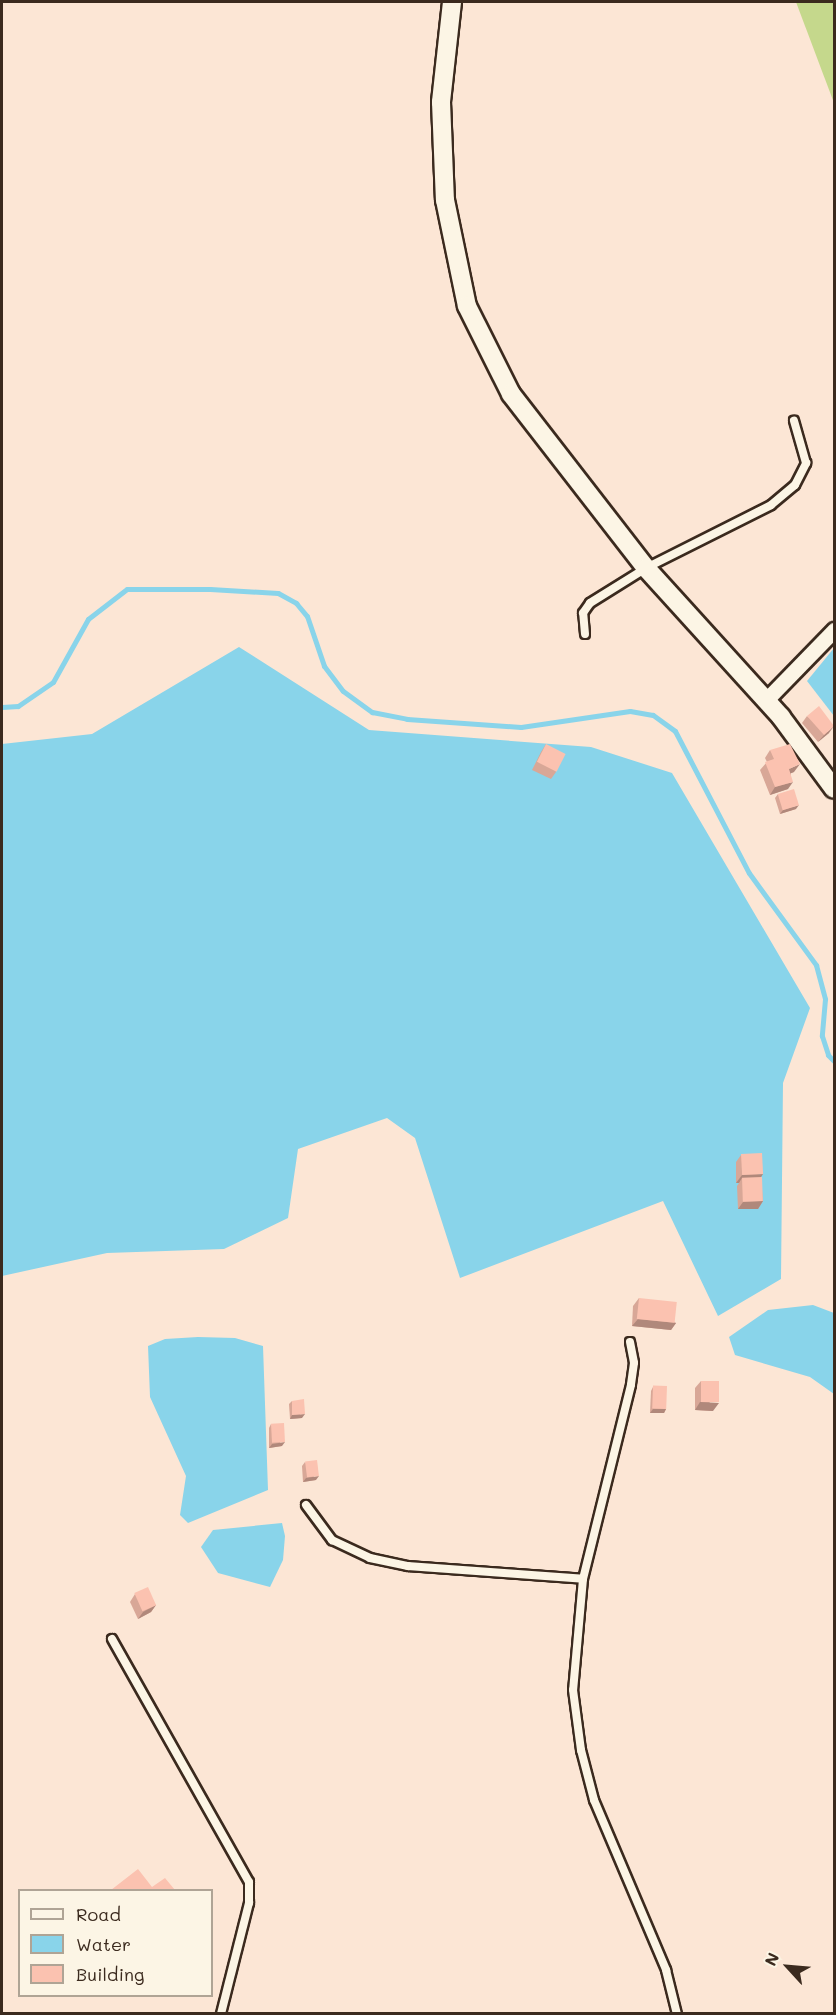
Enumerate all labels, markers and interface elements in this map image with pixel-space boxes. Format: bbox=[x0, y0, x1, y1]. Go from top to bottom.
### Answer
legend bbox=[18, 1889, 213, 1997]
text: Road bbox=[76, 1902, 121, 1926]
text: Water bbox=[76, 1932, 131, 1956]
north arrow bbox=[758, 1937, 818, 1997]
text: N bbox=[759, 1949, 783, 1969]
text: Building bbox=[76, 1962, 144, 1986]

